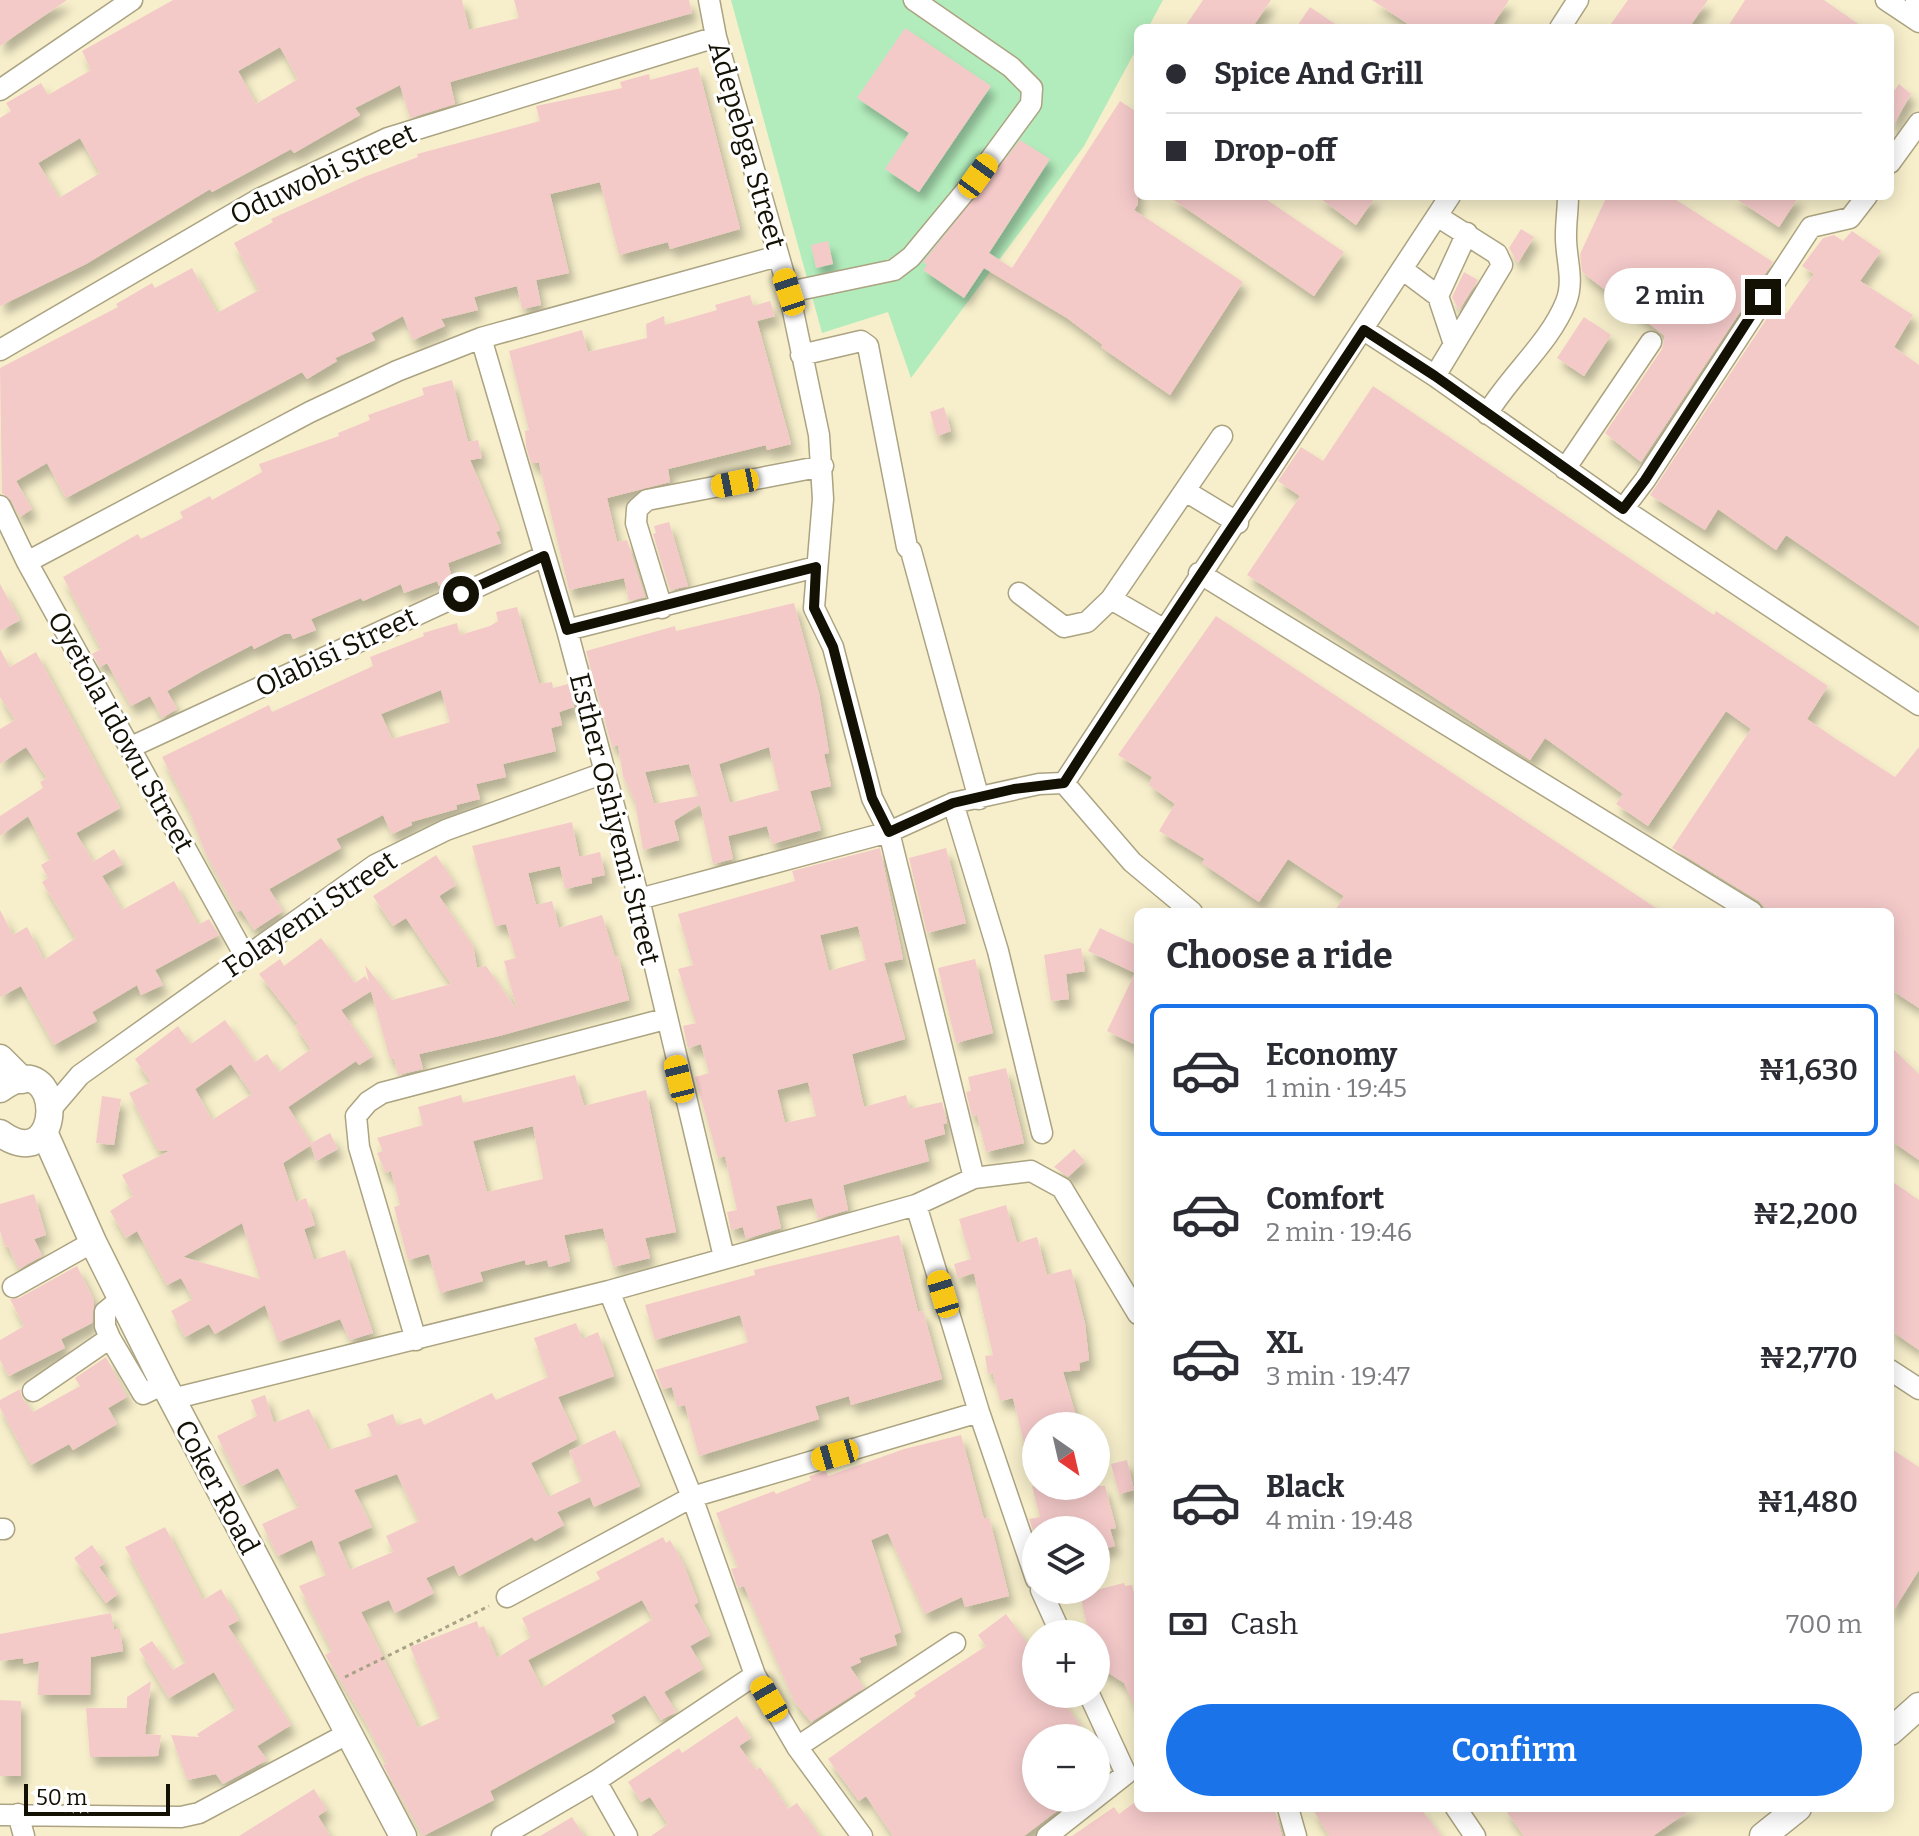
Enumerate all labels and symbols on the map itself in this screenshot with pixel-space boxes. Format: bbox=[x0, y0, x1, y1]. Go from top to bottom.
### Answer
street label: Adepebga Street bbox=[702, 37, 792, 253]
street label: Oduwobi Street bbox=[225, 116, 421, 232]
car bbox=[954, 150, 1002, 202]
car bbox=[770, 265, 808, 319]
callout: 2 min bbox=[1603, 269, 1735, 325]
route end bbox=[1745, 279, 1781, 315]
car bbox=[709, 467, 761, 499]
route start bbox=[443, 576, 479, 612]
street label: Olabisi Street bbox=[250, 600, 422, 704]
street label: Oyetola Idowu Street bbox=[41, 606, 201, 858]
street label: Esther Oshiyemi Street bbox=[563, 670, 667, 968]
street label: Folayemi Street bbox=[217, 844, 403, 984]
car bbox=[662, 1053, 696, 1105]
car bbox=[925, 1268, 961, 1320]
north arrow bbox=[1022, 1412, 1110, 1500]
street label: Coker Road bbox=[168, 1414, 266, 1560]
car bbox=[809, 1437, 861, 1473]
car bbox=[747, 1672, 791, 1726]
scale bar bbox=[24, 1780, 170, 1816]

